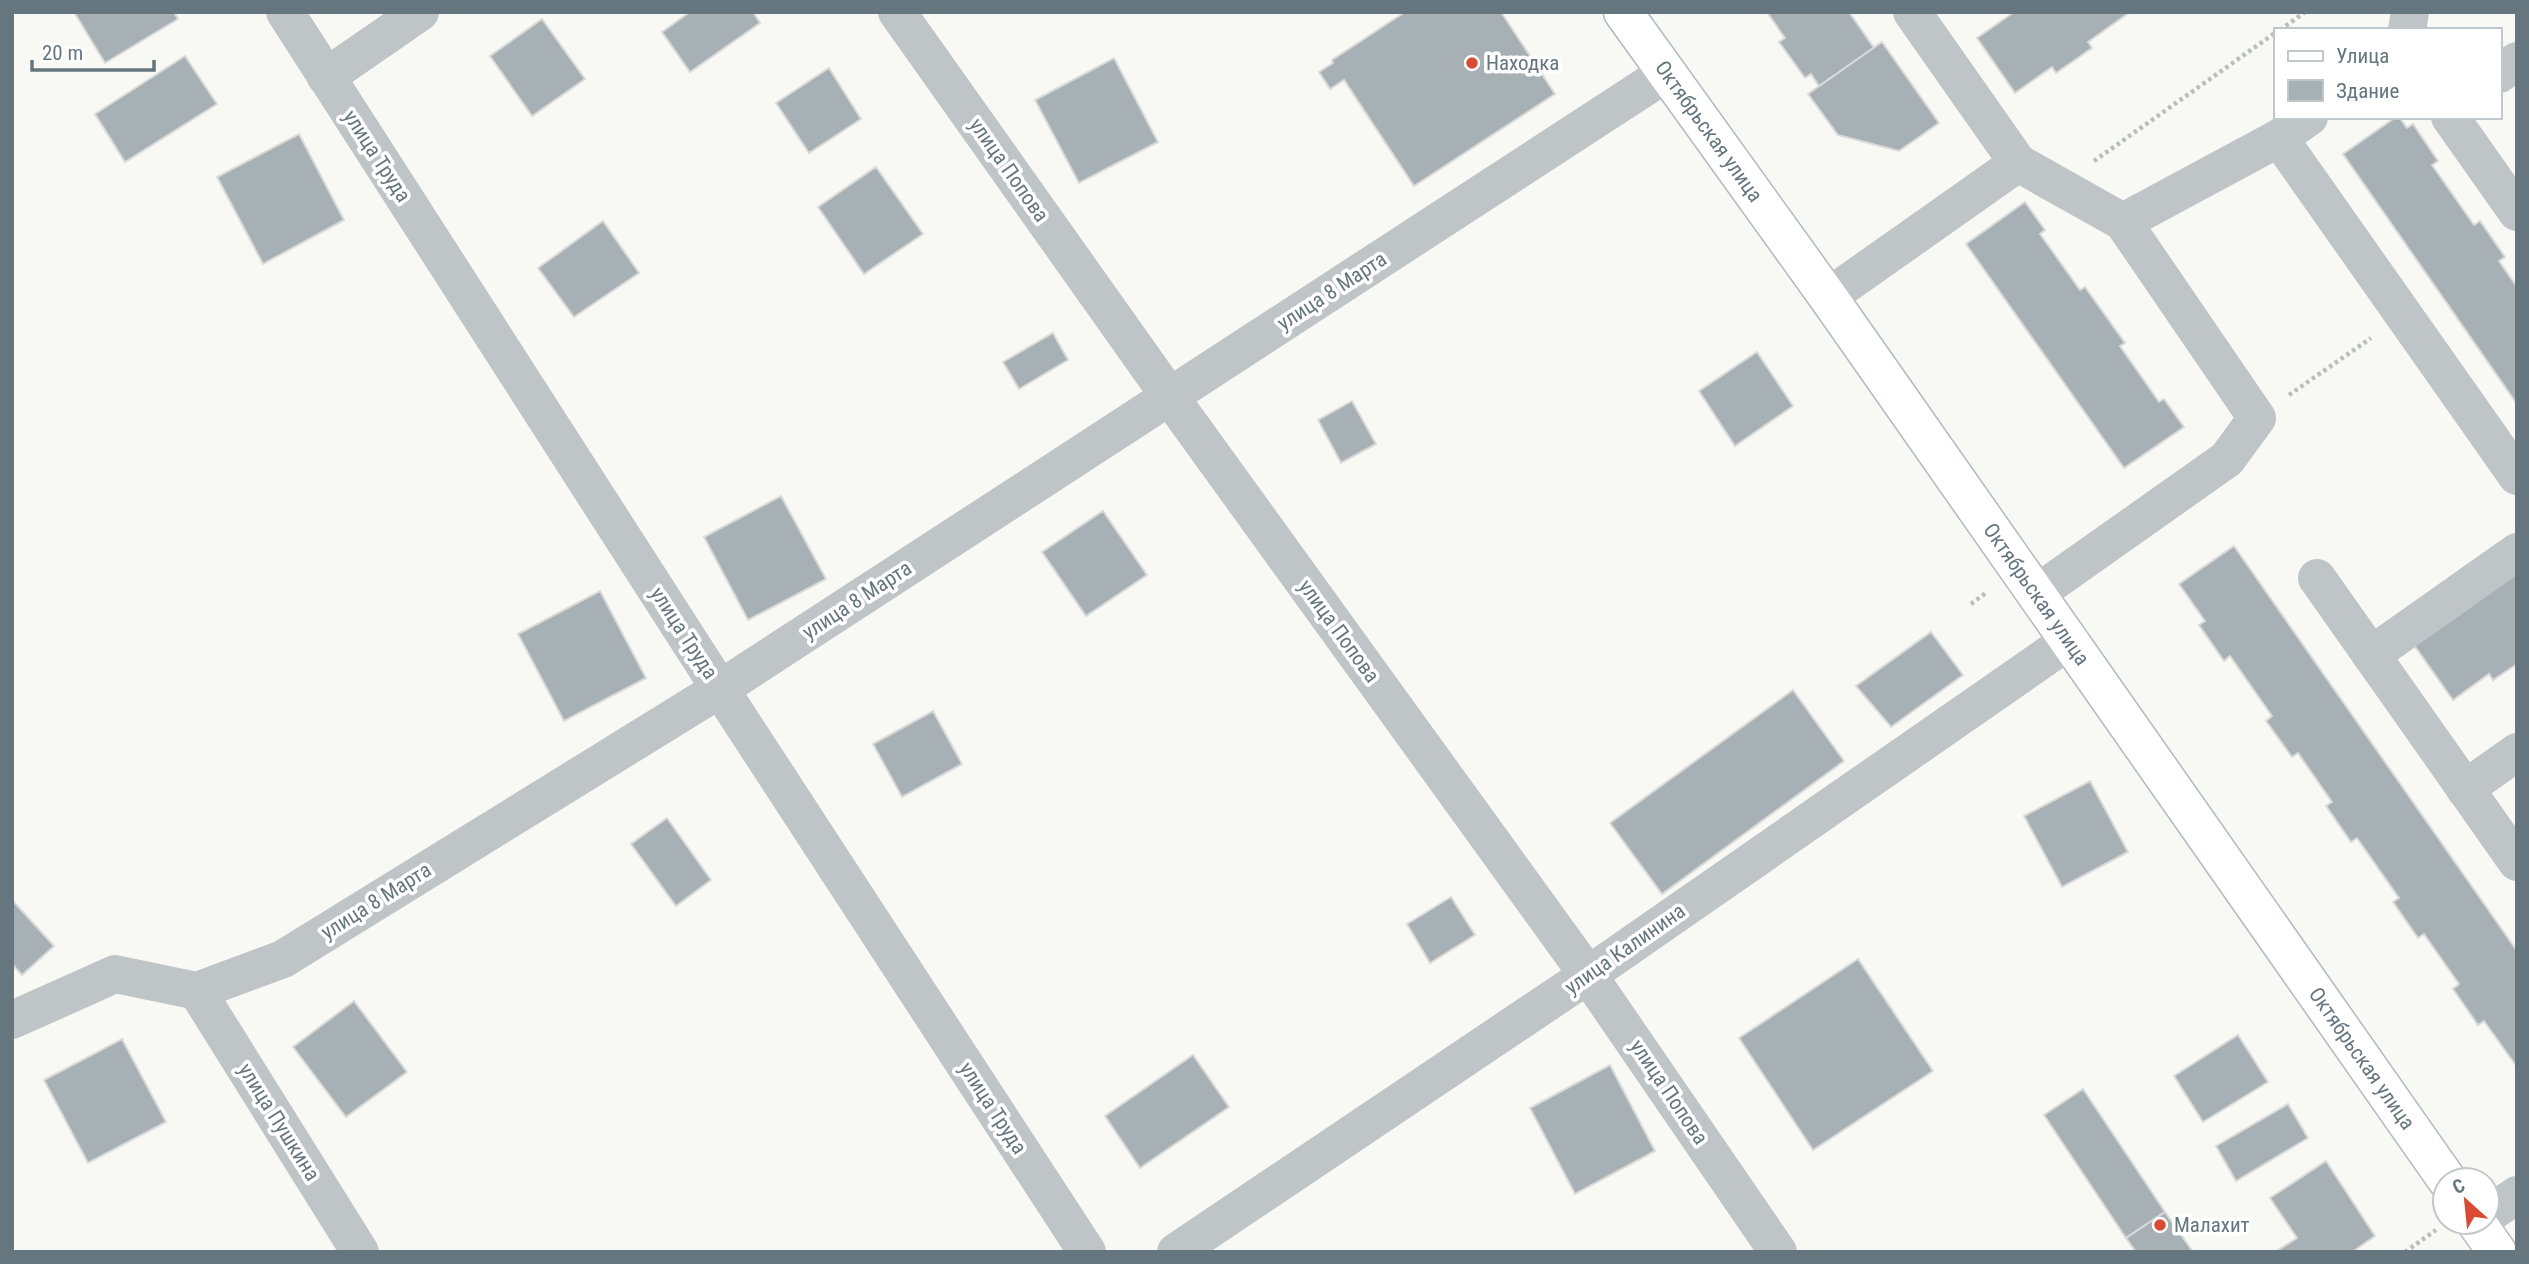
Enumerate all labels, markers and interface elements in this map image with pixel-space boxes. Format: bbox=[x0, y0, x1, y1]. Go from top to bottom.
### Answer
scale bar bbox=[32, 28, 154, 72]
legend bbox=[2274, 28, 2501, 119]
text: 20 m bbox=[42, 41, 83, 65]
text: Улица bbox=[2336, 44, 2389, 68]
place label: Находка bbox=[1486, 51, 1559, 75]
marker: Находка bbox=[1464, 55, 1480, 71]
street label: Октябрьская улица bbox=[1650, 56, 1768, 206]
text: Здание bbox=[2336, 79, 2400, 103]
street label: улица Труда bbox=[338, 106, 416, 206]
street label: улица Попова bbox=[964, 114, 1054, 226]
street label: улица 8 Марта bbox=[1273, 247, 1391, 335]
street label: Октябрьская улица bbox=[1978, 519, 2094, 670]
street label: улица 8 Марта bbox=[798, 556, 916, 644]
street label: улица Попова bbox=[1294, 575, 1384, 687]
street label: улица Труда bbox=[645, 583, 723, 683]
street label: улица 8 Марта bbox=[317, 858, 435, 944]
street label: улица Калинина bbox=[1560, 899, 1690, 999]
street label: Октябрьская улица bbox=[2304, 983, 2420, 1134]
street label: улица Попова bbox=[1625, 1035, 1713, 1149]
street label: улица Труда bbox=[954, 1058, 1032, 1158]
street label: улица Пушкина bbox=[233, 1059, 325, 1185]
north arrow bbox=[2431, 1166, 2501, 1236]
text: С bbox=[2448, 1174, 2469, 1199]
place label: Малахит bbox=[2174, 1213, 2250, 1237]
marker: Малахит bbox=[2152, 1217, 2168, 1233]

